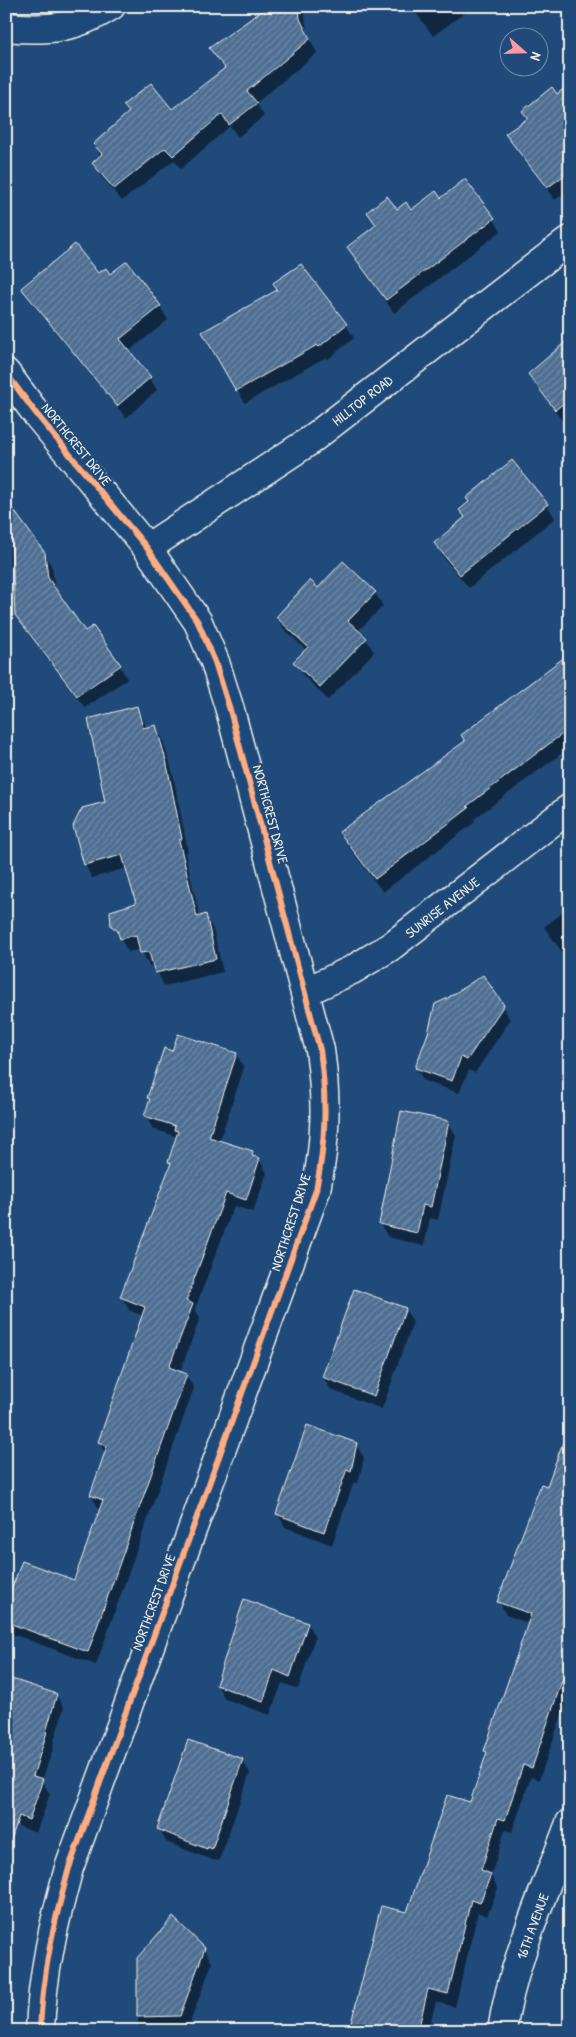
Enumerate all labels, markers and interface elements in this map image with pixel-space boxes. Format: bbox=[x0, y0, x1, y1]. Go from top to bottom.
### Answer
north arrow bbox=[498, 28, 548, 78]
text: N bbox=[526, 50, 547, 64]
street label: HILLTOP ROAD bbox=[328, 370, 397, 430]
street label: NORTHCREST DRIVE bbox=[38, 399, 116, 489]
street label: NORTHCREST DRIVE bbox=[249, 763, 293, 865]
street label: SUNRISE AVENUE bbox=[401, 872, 483, 942]
street label: NORTHCREST DRIVE bbox=[265, 1171, 315, 1273]
street label: NORTHCREST DRIVE bbox=[127, 1551, 179, 1653]
street label: 16TH AVENUE bbox=[511, 1890, 553, 1962]

